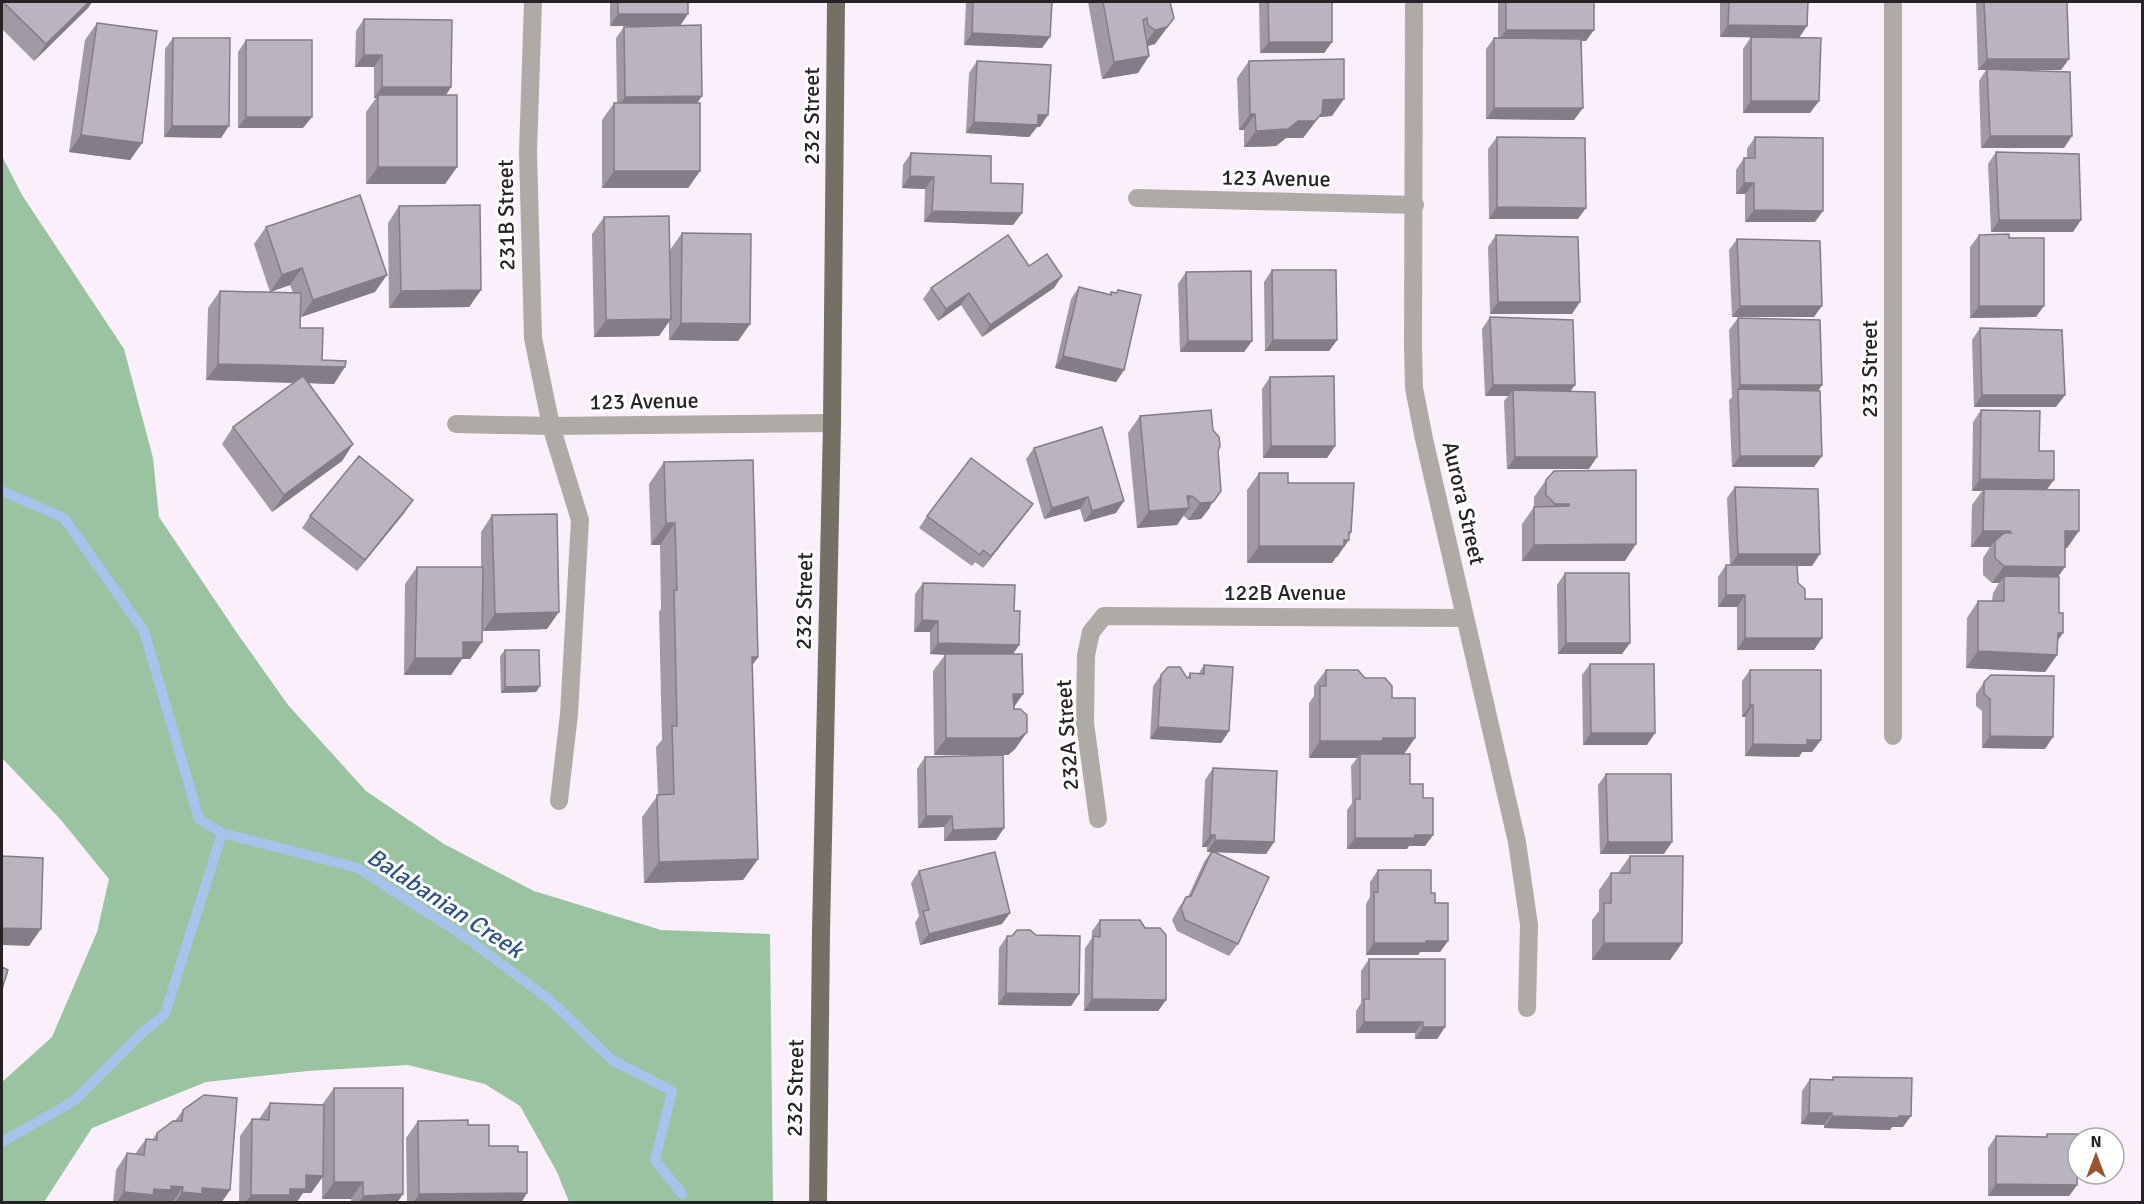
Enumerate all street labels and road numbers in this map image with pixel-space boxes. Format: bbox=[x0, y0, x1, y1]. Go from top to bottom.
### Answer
street label: 232 Street bbox=[798, 67, 825, 165]
street label: 231B Street bbox=[492, 159, 520, 271]
street label: 123 Avenue bbox=[1221, 164, 1331, 192]
street label: 233 Street bbox=[1856, 320, 1883, 418]
street label: 123 Avenue bbox=[589, 387, 699, 415]
street label: Aurora Street bbox=[1437, 439, 1491, 568]
street label: 232 Street bbox=[790, 552, 818, 650]
street label: 122B Avenue bbox=[1224, 579, 1346, 606]
street label: 232A Street bbox=[1050, 678, 1084, 791]
street label: 232 Street bbox=[781, 1039, 809, 1137]

